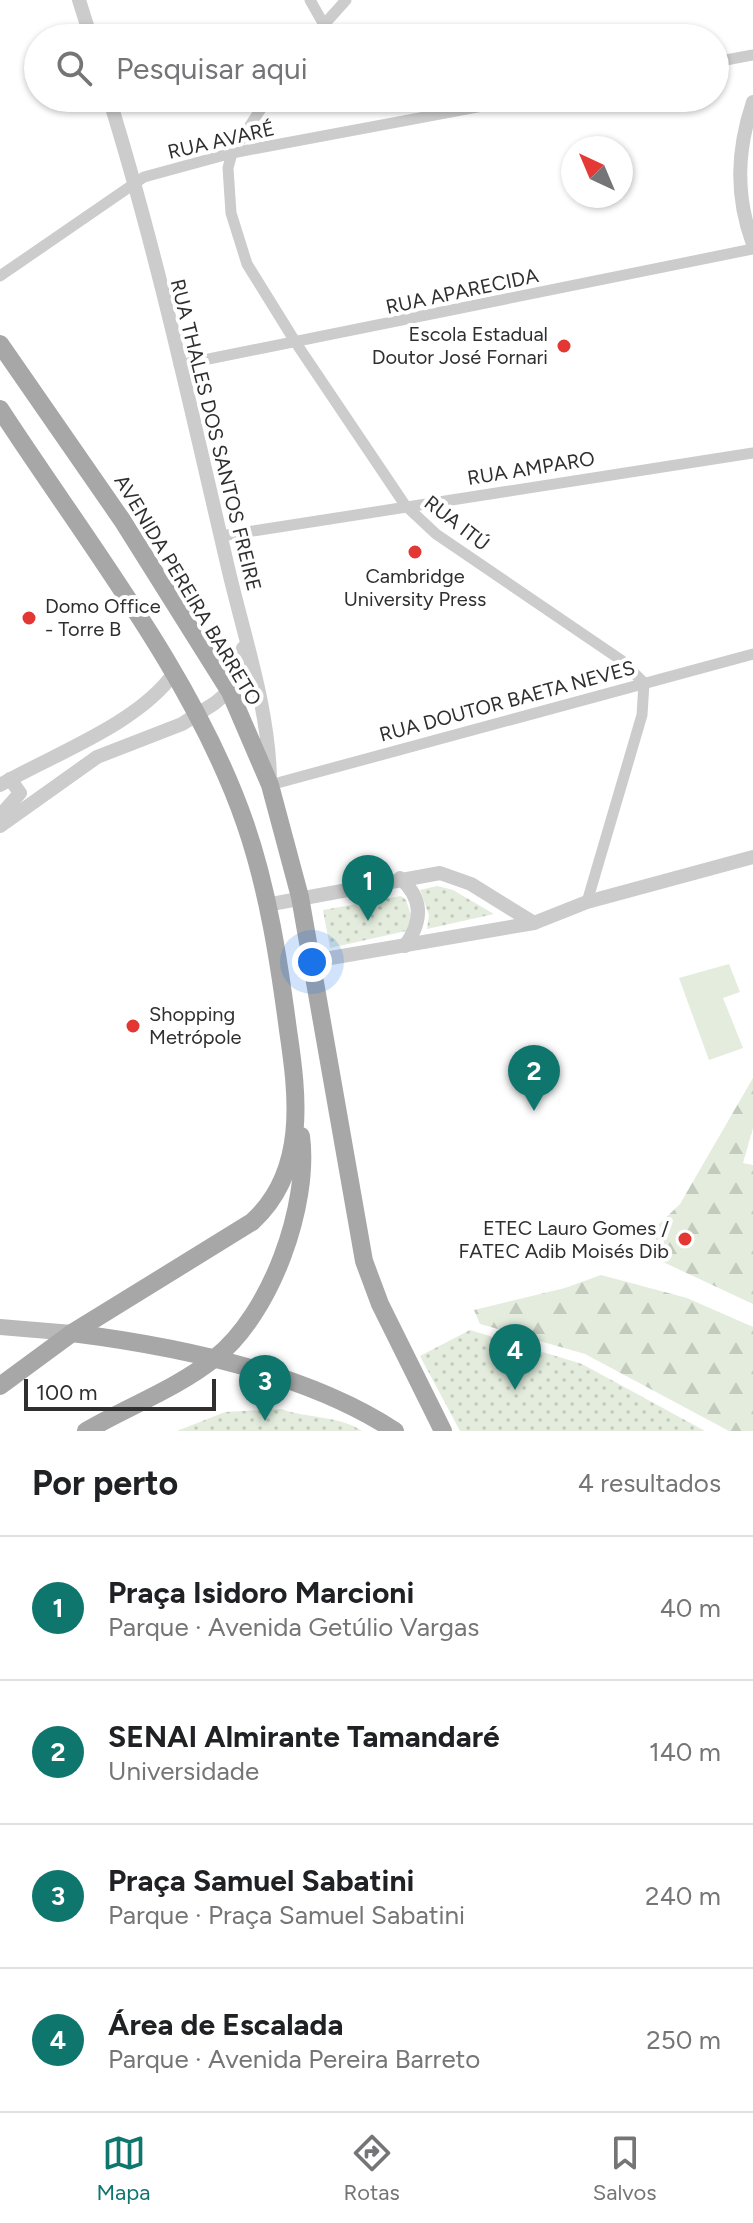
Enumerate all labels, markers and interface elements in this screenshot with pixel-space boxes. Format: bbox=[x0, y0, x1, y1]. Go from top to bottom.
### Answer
search box bbox=[24, 24, 729, 112]
icon: search bbox=[52, 46, 96, 90]
text: Pesquisar aqui bbox=[116, 50, 308, 87]
street label: RUA AVARÉ bbox=[165, 116, 277, 164]
north arrow bbox=[561, 136, 633, 208]
street label: RUA APARECIDA bbox=[384, 263, 541, 319]
street label: RUA THALES DOS SANTOS FREIRE bbox=[166, 276, 266, 594]
place label: Escola Estadual Doutor José Fornari bbox=[372, 322, 548, 369]
marker: Escola Estadual Doutor José Fornari bbox=[555, 337, 573, 355]
street label: RUA AMPARO bbox=[466, 446, 596, 490]
street label: AVENIDA PEREIRA BARRETO bbox=[109, 470, 267, 710]
street label: RUA ITÚ bbox=[420, 490, 494, 556]
marker: Cambridge University Press bbox=[406, 543, 424, 561]
place label: Cambridge University Press bbox=[344, 564, 486, 611]
place label: Domo Office - Torre B bbox=[45, 594, 161, 641]
marker: Domo Office - Torre B bbox=[20, 609, 38, 627]
street label: RUA DOUTOR BAETA NEVES bbox=[377, 655, 637, 747]
pin: 1 bbox=[342, 855, 394, 921]
your location bbox=[292, 942, 332, 982]
place label: Shopping Metrópole bbox=[149, 1002, 242, 1049]
marker: Shopping Metrópole bbox=[124, 1017, 142, 1035]
pin: 2 bbox=[508, 1045, 560, 1111]
place label: ETEC Lauro Gomes / FATEC Adib Moisés Dib bbox=[458, 1216, 669, 1263]
marker: ETEC Lauro Gomes / FATEC Adib Moisés Dib bbox=[676, 1230, 694, 1248]
pin: 4 bbox=[489, 1324, 541, 1390]
pin: 3 bbox=[239, 1355, 291, 1421]
scale bar bbox=[24, 1375, 216, 1411]
text: 100 m bbox=[36, 1379, 97, 1406]
text: Por perto bbox=[32, 1463, 178, 1504]
text: 4 resultados bbox=[578, 1467, 721, 1499]
text: Praça Isidoro Marcioni bbox=[108, 1574, 414, 1611]
text: 1 bbox=[53, 1592, 63, 1624]
text: 40 m bbox=[660, 1592, 721, 1624]
text: Parque · Avenida Getúlio Vargas bbox=[108, 1611, 479, 1643]
text: SENAI Almirante Tamandaré bbox=[108, 1718, 500, 1755]
text: 2 bbox=[50, 1736, 66, 1768]
text: 140 m bbox=[649, 1736, 721, 1768]
text: Universidade bbox=[108, 1755, 259, 1787]
text: Praça Samuel Sabatini bbox=[108, 1862, 414, 1899]
text: 3 bbox=[51, 1880, 65, 1912]
text: 240 m bbox=[645, 1880, 721, 1912]
text: Parque · Praça Samuel Sabatini bbox=[108, 1899, 465, 1931]
text: Área de Escalada bbox=[108, 2006, 343, 2043]
text: 4 bbox=[50, 2024, 66, 2056]
text: 250 m bbox=[646, 2024, 721, 2056]
text: Parque · Avenida Pereira Barreto bbox=[108, 2043, 480, 2075]
tab: Mapa bbox=[96, 2131, 151, 2206]
tab: Rotas bbox=[344, 2131, 400, 2206]
tab: Salvos bbox=[593, 2131, 657, 2206]

